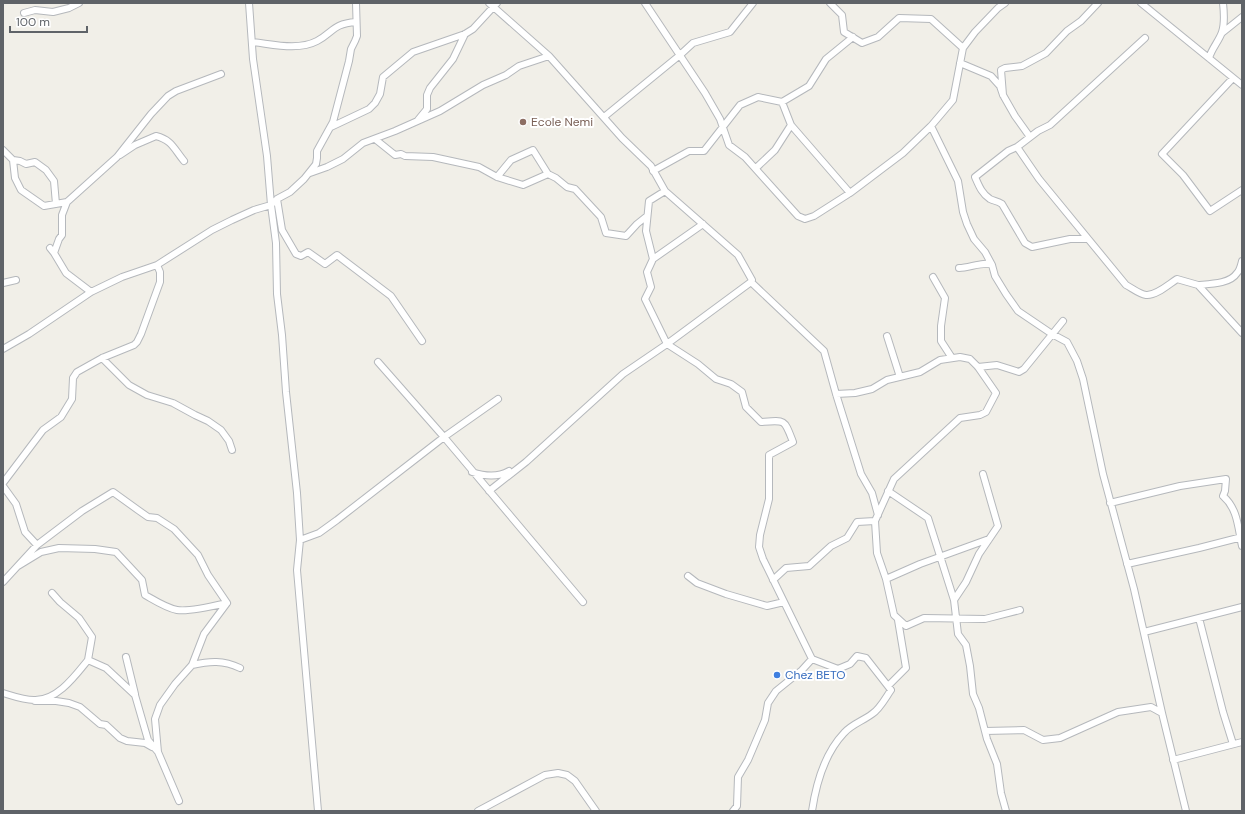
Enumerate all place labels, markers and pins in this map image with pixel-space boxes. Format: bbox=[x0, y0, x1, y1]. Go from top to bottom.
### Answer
place label: Ecole Nemi bbox=[531, 114, 593, 130]
marker: Ecole Nemi bbox=[518, 117, 528, 127]
place label: Chez BETO bbox=[785, 667, 846, 683]
marker: Chez BETO bbox=[772, 670, 782, 680]

